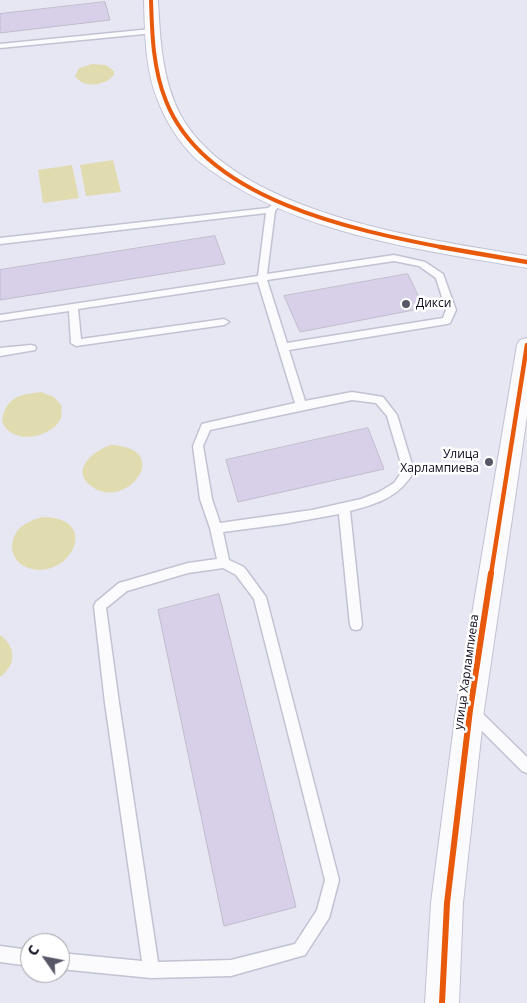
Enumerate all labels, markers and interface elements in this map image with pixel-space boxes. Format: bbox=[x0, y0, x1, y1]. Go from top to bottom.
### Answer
place label: Дикси bbox=[416, 297, 451, 311]
marker: Дикси bbox=[400, 298, 412, 310]
place label: Улица Харлампиева bbox=[400, 448, 479, 476]
marker: Улица Харлампиева bbox=[483, 456, 495, 468]
street label: улица Харлампиева bbox=[452, 613, 482, 731]
north arrow bbox=[20, 933, 70, 983]
text: С bbox=[22, 941, 43, 959]

